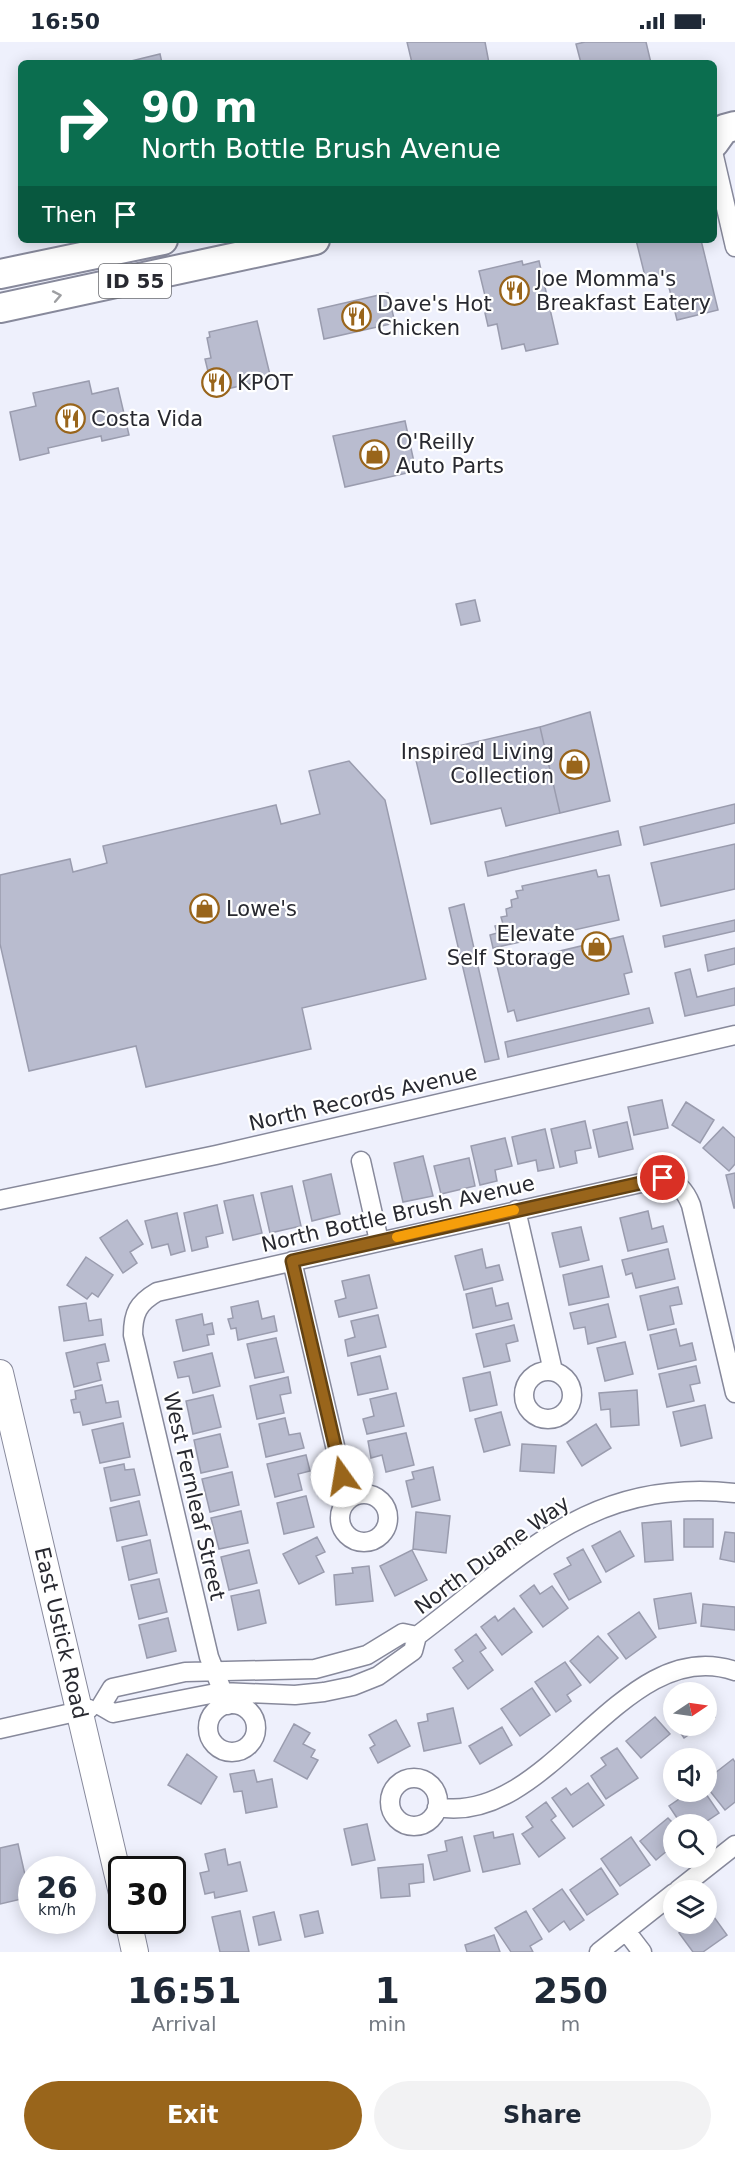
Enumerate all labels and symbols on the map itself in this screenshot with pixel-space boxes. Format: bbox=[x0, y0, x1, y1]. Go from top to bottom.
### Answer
road number: ID 55 bbox=[99, 264, 171, 298]
place label: Joe Momma's Breakfast Eatery bbox=[534, 267, 711, 315]
restaurant icon: Joe Momma's Breakfast Eatery bbox=[499, 275, 531, 307]
one-way arrow bbox=[52, 290, 62, 303]
place label: Dave's Hot Chicken bbox=[377, 292, 492, 340]
restaurant icon: Dave's Hot Chicken bbox=[340, 300, 372, 332]
restaurant icon: KPOT bbox=[200, 367, 232, 399]
place label: KPOT bbox=[237, 371, 293, 395]
restaurant icon: Costa Vida bbox=[54, 403, 86, 435]
place label: Costa Vida bbox=[91, 407, 203, 431]
place label: O'Reilly Auto Parts bbox=[396, 430, 504, 478]
shop icon: O'Reilly Auto Parts bbox=[359, 438, 391, 470]
place label: Inspired Living Collection bbox=[401, 740, 554, 788]
shop icon: Inspired Living Collection bbox=[559, 748, 591, 780]
shop icon: Lowe's bbox=[189, 893, 221, 925]
place label: Lowe's bbox=[226, 897, 297, 921]
place label: Elevate Self Storage bbox=[447, 922, 575, 970]
shop icon: Elevate Self Storage bbox=[580, 930, 612, 962]
street label: North Records Avenue bbox=[246, 1060, 480, 1136]
pin bbox=[637, 1152, 688, 1203]
street label: North Bottle Brush Avenue bbox=[259, 1171, 537, 1257]
street label: West Fernleaf Street bbox=[158, 1389, 230, 1603]
position arrow bbox=[310, 1444, 374, 1508]
street label: North Duane Way bbox=[410, 1491, 574, 1619]
street label: East Ustick Road bbox=[30, 1545, 92, 1721]
north arrow bbox=[663, 1682, 717, 1736]
speed limit sign: 30 bbox=[108, 1856, 186, 1934]

